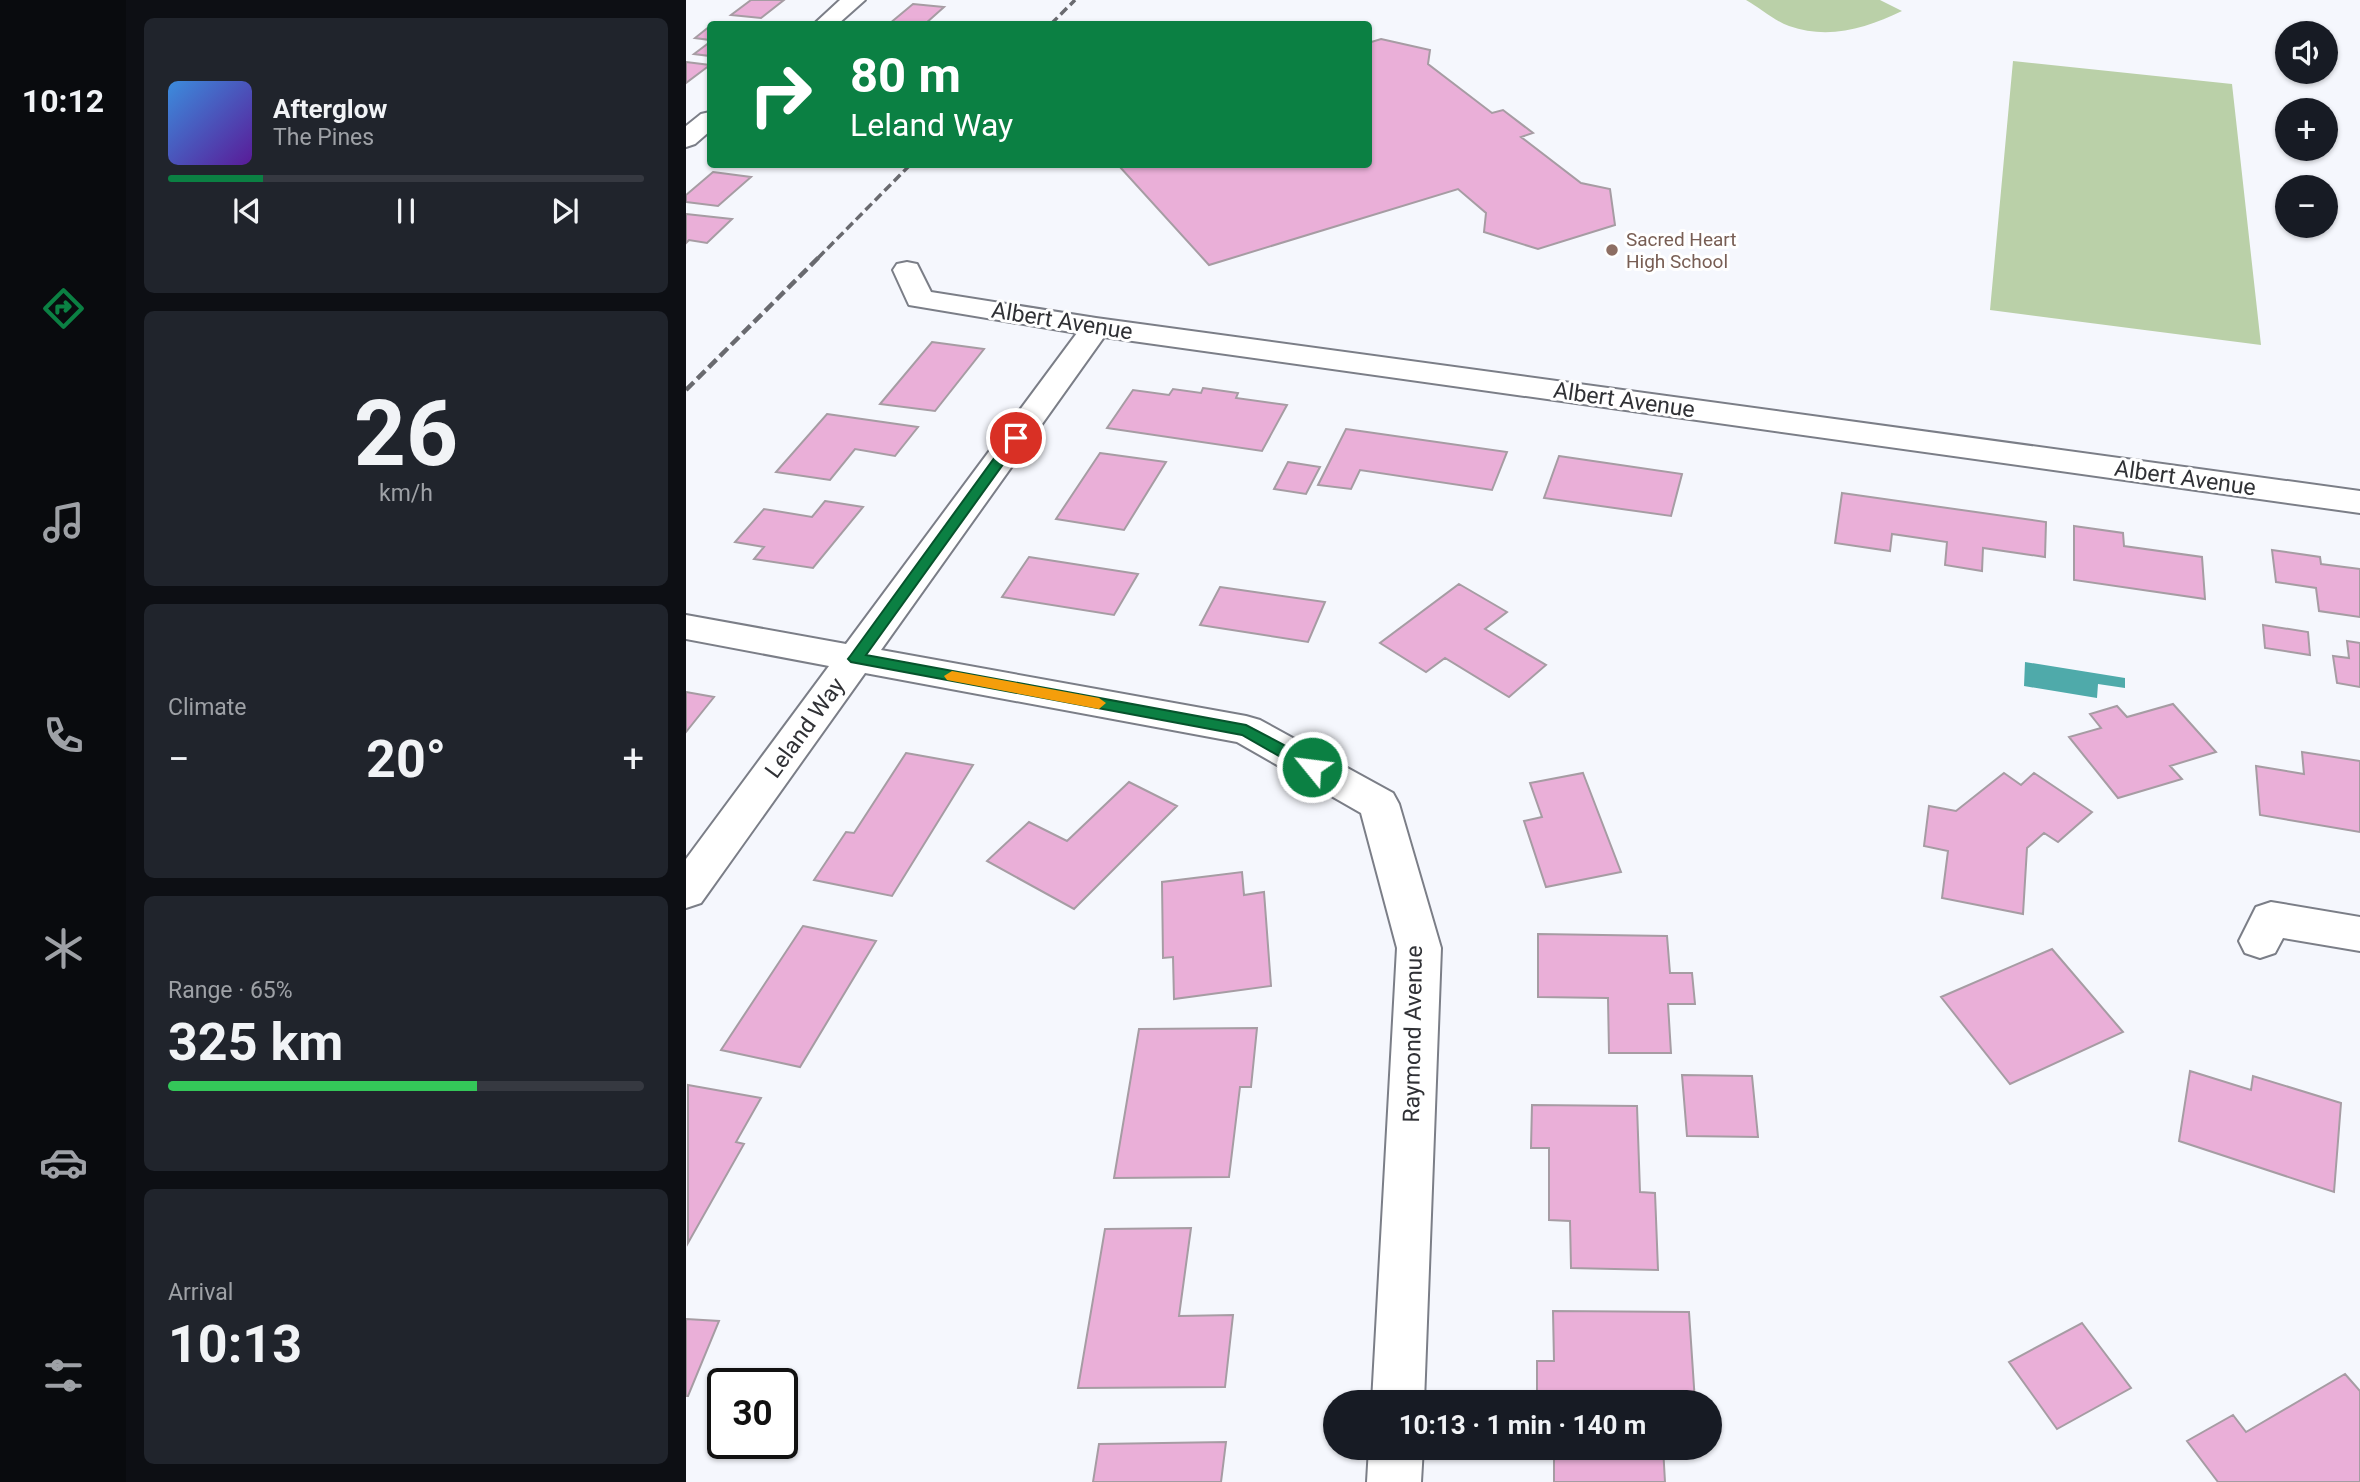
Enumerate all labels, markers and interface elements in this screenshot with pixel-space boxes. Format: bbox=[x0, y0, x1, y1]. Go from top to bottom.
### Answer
map controls bbox=[2275, 21, 2338, 238]
button: sound bbox=[2275, 21, 2338, 84]
text: 80 m bbox=[850, 47, 961, 104]
icon: right bbox=[735, 49, 826, 140]
text: 10:12 bbox=[22, 82, 104, 120]
text: Afterglow bbox=[273, 94, 387, 124]
button: + bbox=[2275, 98, 2338, 161]
text: Leland Way bbox=[850, 106, 1013, 144]
text: The Pines bbox=[273, 124, 374, 151]
button: − bbox=[2275, 175, 2338, 238]
icon: previous bbox=[228, 192, 266, 230]
icon: pause bbox=[387, 192, 425, 230]
icon: next bbox=[546, 192, 584, 230]
place label: Sacred Heart High School bbox=[1626, 228, 1736, 273]
marker: Sacred Heart High School bbox=[1604, 242, 1620, 258]
icon: directions bbox=[39, 284, 88, 333]
street label: Albert Avenue bbox=[990, 297, 1134, 345]
street label: Albert Avenue bbox=[1552, 377, 1696, 423]
text: 26 bbox=[354, 381, 458, 487]
pin bbox=[986, 408, 1046, 468]
icon: arrive bbox=[997, 419, 1035, 457]
street label: Albert Avenue bbox=[2113, 455, 2257, 501]
text: km/h bbox=[379, 480, 433, 507]
icon: music bbox=[39, 498, 88, 547]
street label: Leland Way bbox=[760, 673, 850, 783]
text: Climate bbox=[168, 694, 247, 721]
icon: phone bbox=[39, 711, 88, 760]
text: 20° bbox=[366, 729, 446, 790]
position arrow bbox=[1275, 730, 1349, 804]
text: − bbox=[168, 737, 190, 781]
text: + bbox=[622, 737, 644, 781]
icon: climate bbox=[39, 924, 88, 973]
street label: Raymond Avenue bbox=[1398, 945, 1428, 1123]
text: Range · 65% bbox=[168, 977, 293, 1004]
text: 325 km bbox=[168, 1012, 343, 1073]
icon: car bbox=[39, 1138, 88, 1187]
text: Arrival bbox=[168, 1279, 233, 1306]
text: 10:13 bbox=[168, 1314, 302, 1375]
icon: filters bbox=[39, 1351, 88, 1400]
speed limit sign: 30 bbox=[707, 1368, 798, 1459]
text: 10:13 · 1 min · 140 m bbox=[1399, 1410, 1646, 1440]

